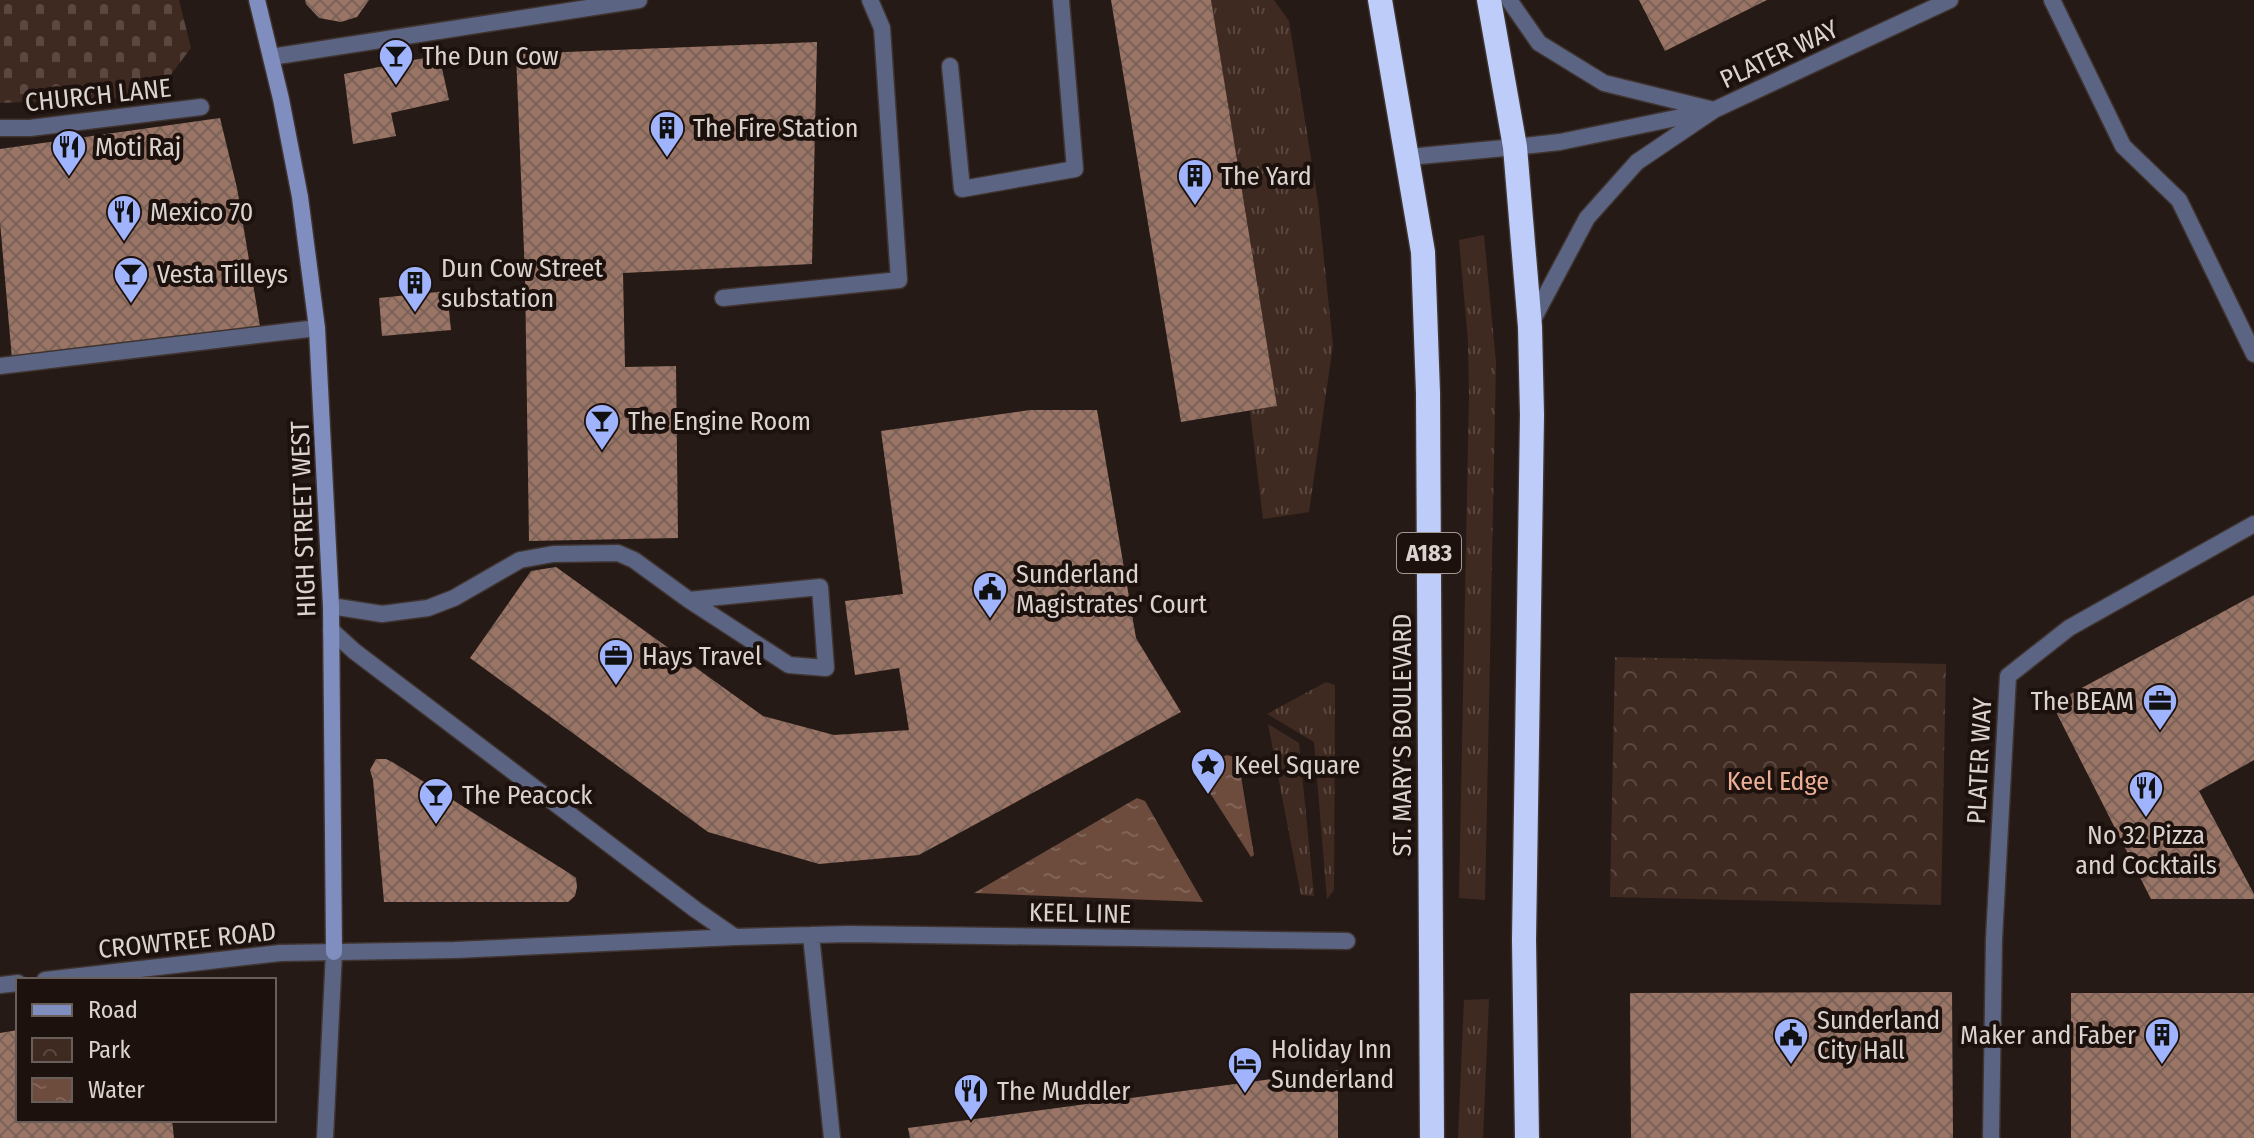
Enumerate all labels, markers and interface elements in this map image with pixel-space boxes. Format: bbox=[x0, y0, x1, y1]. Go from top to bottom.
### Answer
street label: PLATER WAY bbox=[1715, 14, 1843, 95]
bar icon: The Dun Cow bbox=[377, 37, 415, 87]
place label: The Dun Cow bbox=[422, 41, 559, 72]
street label: CHURCH LANE bbox=[24, 72, 172, 119]
building icon: The Fire Station bbox=[648, 109, 686, 159]
place label: The Fire Station bbox=[693, 113, 859, 144]
restaurant icon: Moti Raj bbox=[50, 128, 88, 178]
place label: Moti Raj bbox=[95, 132, 181, 163]
building icon: The Yard bbox=[1176, 157, 1214, 207]
place label: The Yard bbox=[1221, 161, 1312, 192]
restaurant icon: Mexico 70 bbox=[105, 193, 143, 243]
place label: Mexico 70 bbox=[150, 197, 253, 228]
place label: Dun Cow Street substation bbox=[441, 253, 603, 314]
bar icon: Vesta Tilleys bbox=[112, 255, 150, 305]
place label: Vesta Tilleys bbox=[157, 259, 288, 290]
building icon: Dun Cow Street substation bbox=[396, 264, 434, 314]
bar icon: The Engine Room bbox=[583, 402, 621, 452]
place label: The Engine Room bbox=[628, 406, 811, 437]
street label: HIGH STREET WEST bbox=[285, 420, 322, 618]
road number: A183 bbox=[1397, 533, 1461, 573]
place label: Sunderland Magistrates' Court bbox=[1016, 559, 1207, 620]
public building icon: Sunderland Magistrates' Court bbox=[971, 570, 1009, 620]
street label: ST. MARY'S BOULEVARD bbox=[1387, 614, 1418, 856]
office icon: Hays Travel bbox=[597, 637, 635, 687]
place label: Hays Travel bbox=[642, 641, 762, 672]
office icon: The BEAM bbox=[2141, 682, 2179, 732]
place label: The BEAM bbox=[2031, 686, 2134, 717]
street label: PLATER WAY bbox=[1961, 697, 1998, 825]
place icon: Keel Square bbox=[1189, 746, 1227, 796]
place label: Keel Square bbox=[1234, 750, 1360, 781]
park label: Keel Edge bbox=[1727, 766, 1829, 797]
restaurant icon: No 32 Pizza and Cocktails bbox=[2127, 769, 2165, 819]
bar icon: The Peacock bbox=[417, 776, 455, 826]
place label: The Peacock bbox=[462, 780, 593, 811]
place label: No 32 Pizza and Cocktails bbox=[2075, 820, 2217, 881]
street label: KEEL LINE bbox=[1029, 897, 1131, 930]
street label: CROWTREE ROAD bbox=[97, 916, 277, 965]
legend bbox=[16, 978, 276, 1122]
text: Road bbox=[88, 996, 138, 1024]
place label: Sunderland City Hall bbox=[1817, 1005, 1940, 1066]
public building icon: Sunderland City Hall bbox=[1772, 1016, 1810, 1066]
building icon: Maker and Faber bbox=[2143, 1016, 2181, 1066]
place label: Maker and Faber bbox=[1960, 1020, 2136, 1051]
place label: Holiday Inn Sunderland bbox=[1271, 1034, 1394, 1095]
text: Park bbox=[88, 1036, 131, 1064]
hotel icon: Holiday Inn Sunderland bbox=[1226, 1045, 1264, 1095]
restaurant icon: The Muddler bbox=[952, 1072, 990, 1122]
text: Water bbox=[88, 1076, 145, 1104]
place label: The Muddler bbox=[997, 1076, 1130, 1107]

